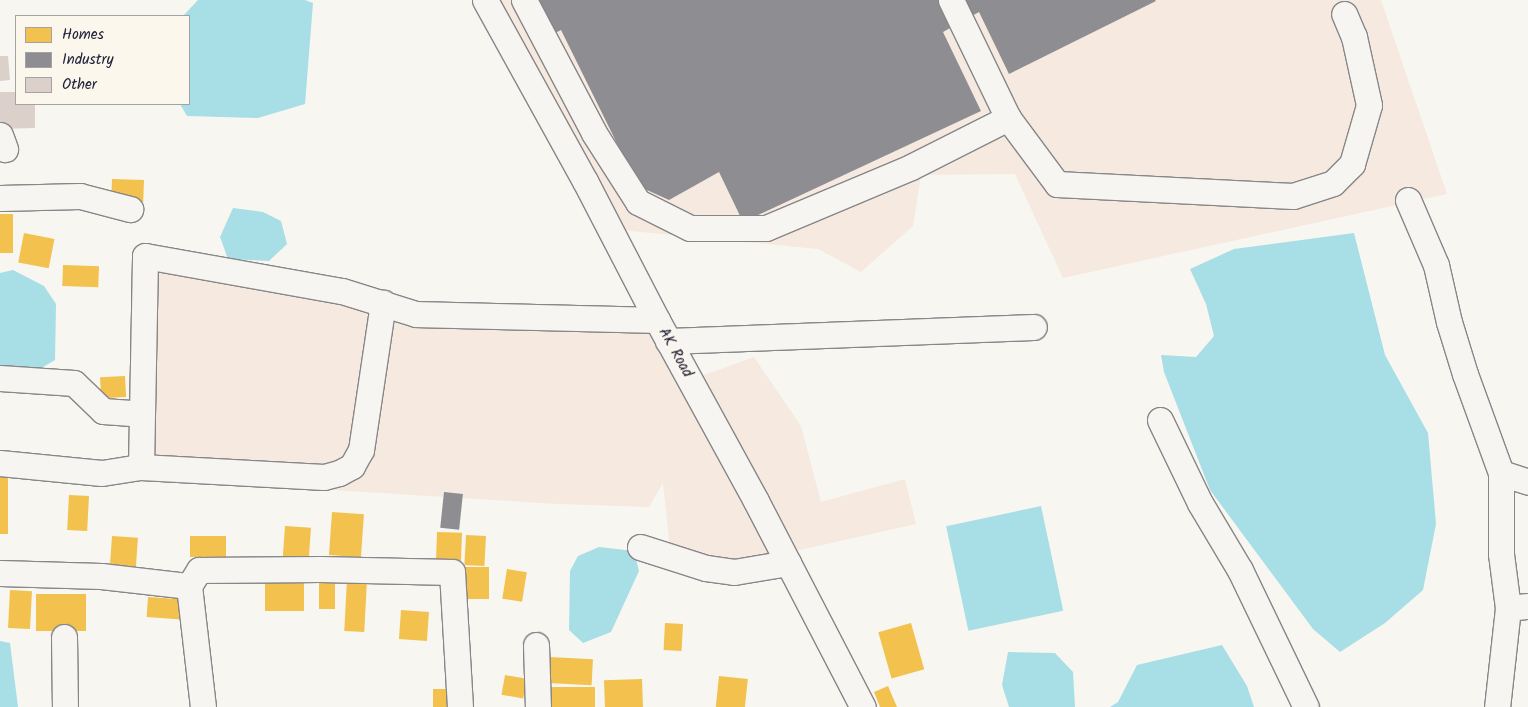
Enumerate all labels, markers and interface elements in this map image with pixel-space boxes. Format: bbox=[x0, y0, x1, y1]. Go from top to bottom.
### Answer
legend bbox=[15, 15, 190, 105]
text: Homes bbox=[62, 23, 104, 47]
text: Industry bbox=[62, 48, 114, 72]
text: Other bbox=[62, 73, 97, 97]
street label: AK Road bbox=[654, 325, 696, 381]

